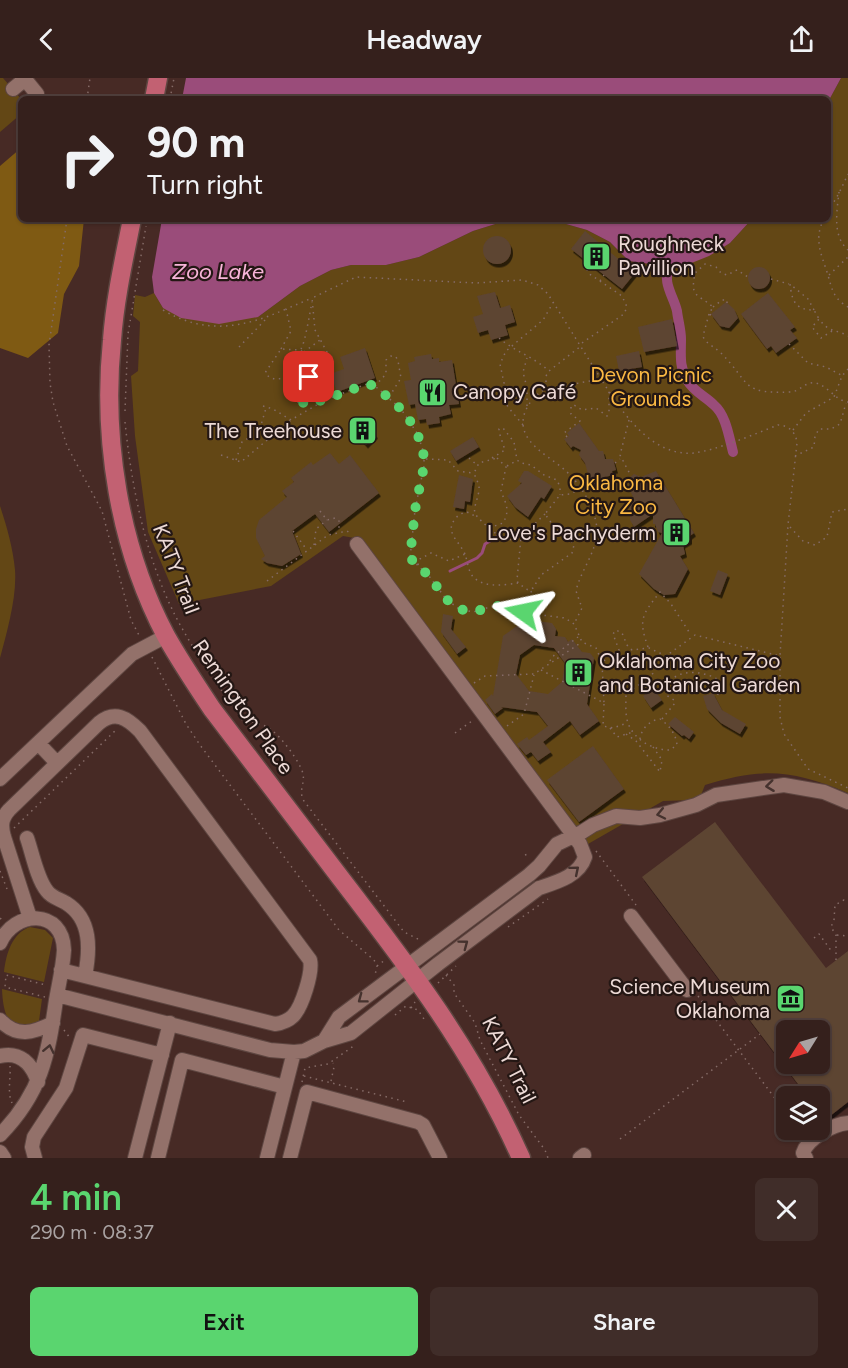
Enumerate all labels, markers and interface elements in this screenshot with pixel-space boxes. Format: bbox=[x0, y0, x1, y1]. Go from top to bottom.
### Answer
icon: back bbox=[30, 23, 63, 56]
text: Headway bbox=[366, 23, 482, 56]
icon: share bbox=[785, 23, 818, 56]
text: 90 m bbox=[147, 117, 245, 168]
icon: right bbox=[48, 120, 126, 198]
text: Turn right bbox=[147, 168, 263, 201]
place label: Roughneck Pavillion bbox=[618, 231, 725, 280]
building icon: Roughneck Pavillion bbox=[581, 240, 613, 272]
water label: Zoo Lake bbox=[172, 258, 264, 285]
pin bbox=[283, 351, 334, 402]
icon: arrive bbox=[292, 360, 325, 393]
park label: Devon Picnic Grounds bbox=[590, 362, 712, 411]
restaurant icon: Canopy Café bbox=[416, 376, 448, 408]
place label: Canopy Café bbox=[453, 379, 576, 404]
building icon: The Treehouse bbox=[347, 415, 379, 447]
place label: The Treehouse bbox=[205, 418, 342, 443]
park label: Oklahoma City Zoo bbox=[569, 470, 663, 519]
building icon: Love's Pachyderm bbox=[661, 517, 693, 549]
street label: KATY Trail bbox=[148, 520, 205, 617]
place label: Love's Pachyderm bbox=[487, 520, 656, 545]
position arrow bbox=[491, 580, 555, 644]
street label: Remington Place bbox=[188, 635, 299, 779]
place label: Oklahoma City Zoo and Botanical Garden bbox=[599, 648, 800, 697]
building icon: Oklahoma City Zoo and Botanical Garden bbox=[562, 657, 594, 689]
one-way arrow bbox=[766, 780, 775, 792]
one-way arrow bbox=[656, 807, 666, 820]
one-way arrow bbox=[568, 866, 579, 877]
one-way arrow bbox=[457, 940, 468, 951]
place label: Science Museum Oklahoma bbox=[609, 974, 770, 1023]
museum icon: Science Museum Oklahoma bbox=[775, 983, 807, 1015]
one-way arrow bbox=[357, 992, 368, 1003]
street label: KATY Trail bbox=[477, 1012, 542, 1107]
north arrow bbox=[776, 1020, 830, 1074]
map controls bbox=[776, 1020, 830, 1140]
one-way arrow bbox=[41, 1044, 54, 1054]
button: layers bbox=[776, 1086, 830, 1140]
text: 4 min bbox=[30, 1176, 122, 1219]
button: close bbox=[755, 1178, 818, 1241]
text: 290 m · 08:37 bbox=[30, 1220, 154, 1244]
button: Exit bbox=[30, 1287, 418, 1356]
button: Share bbox=[430, 1287, 818, 1356]

